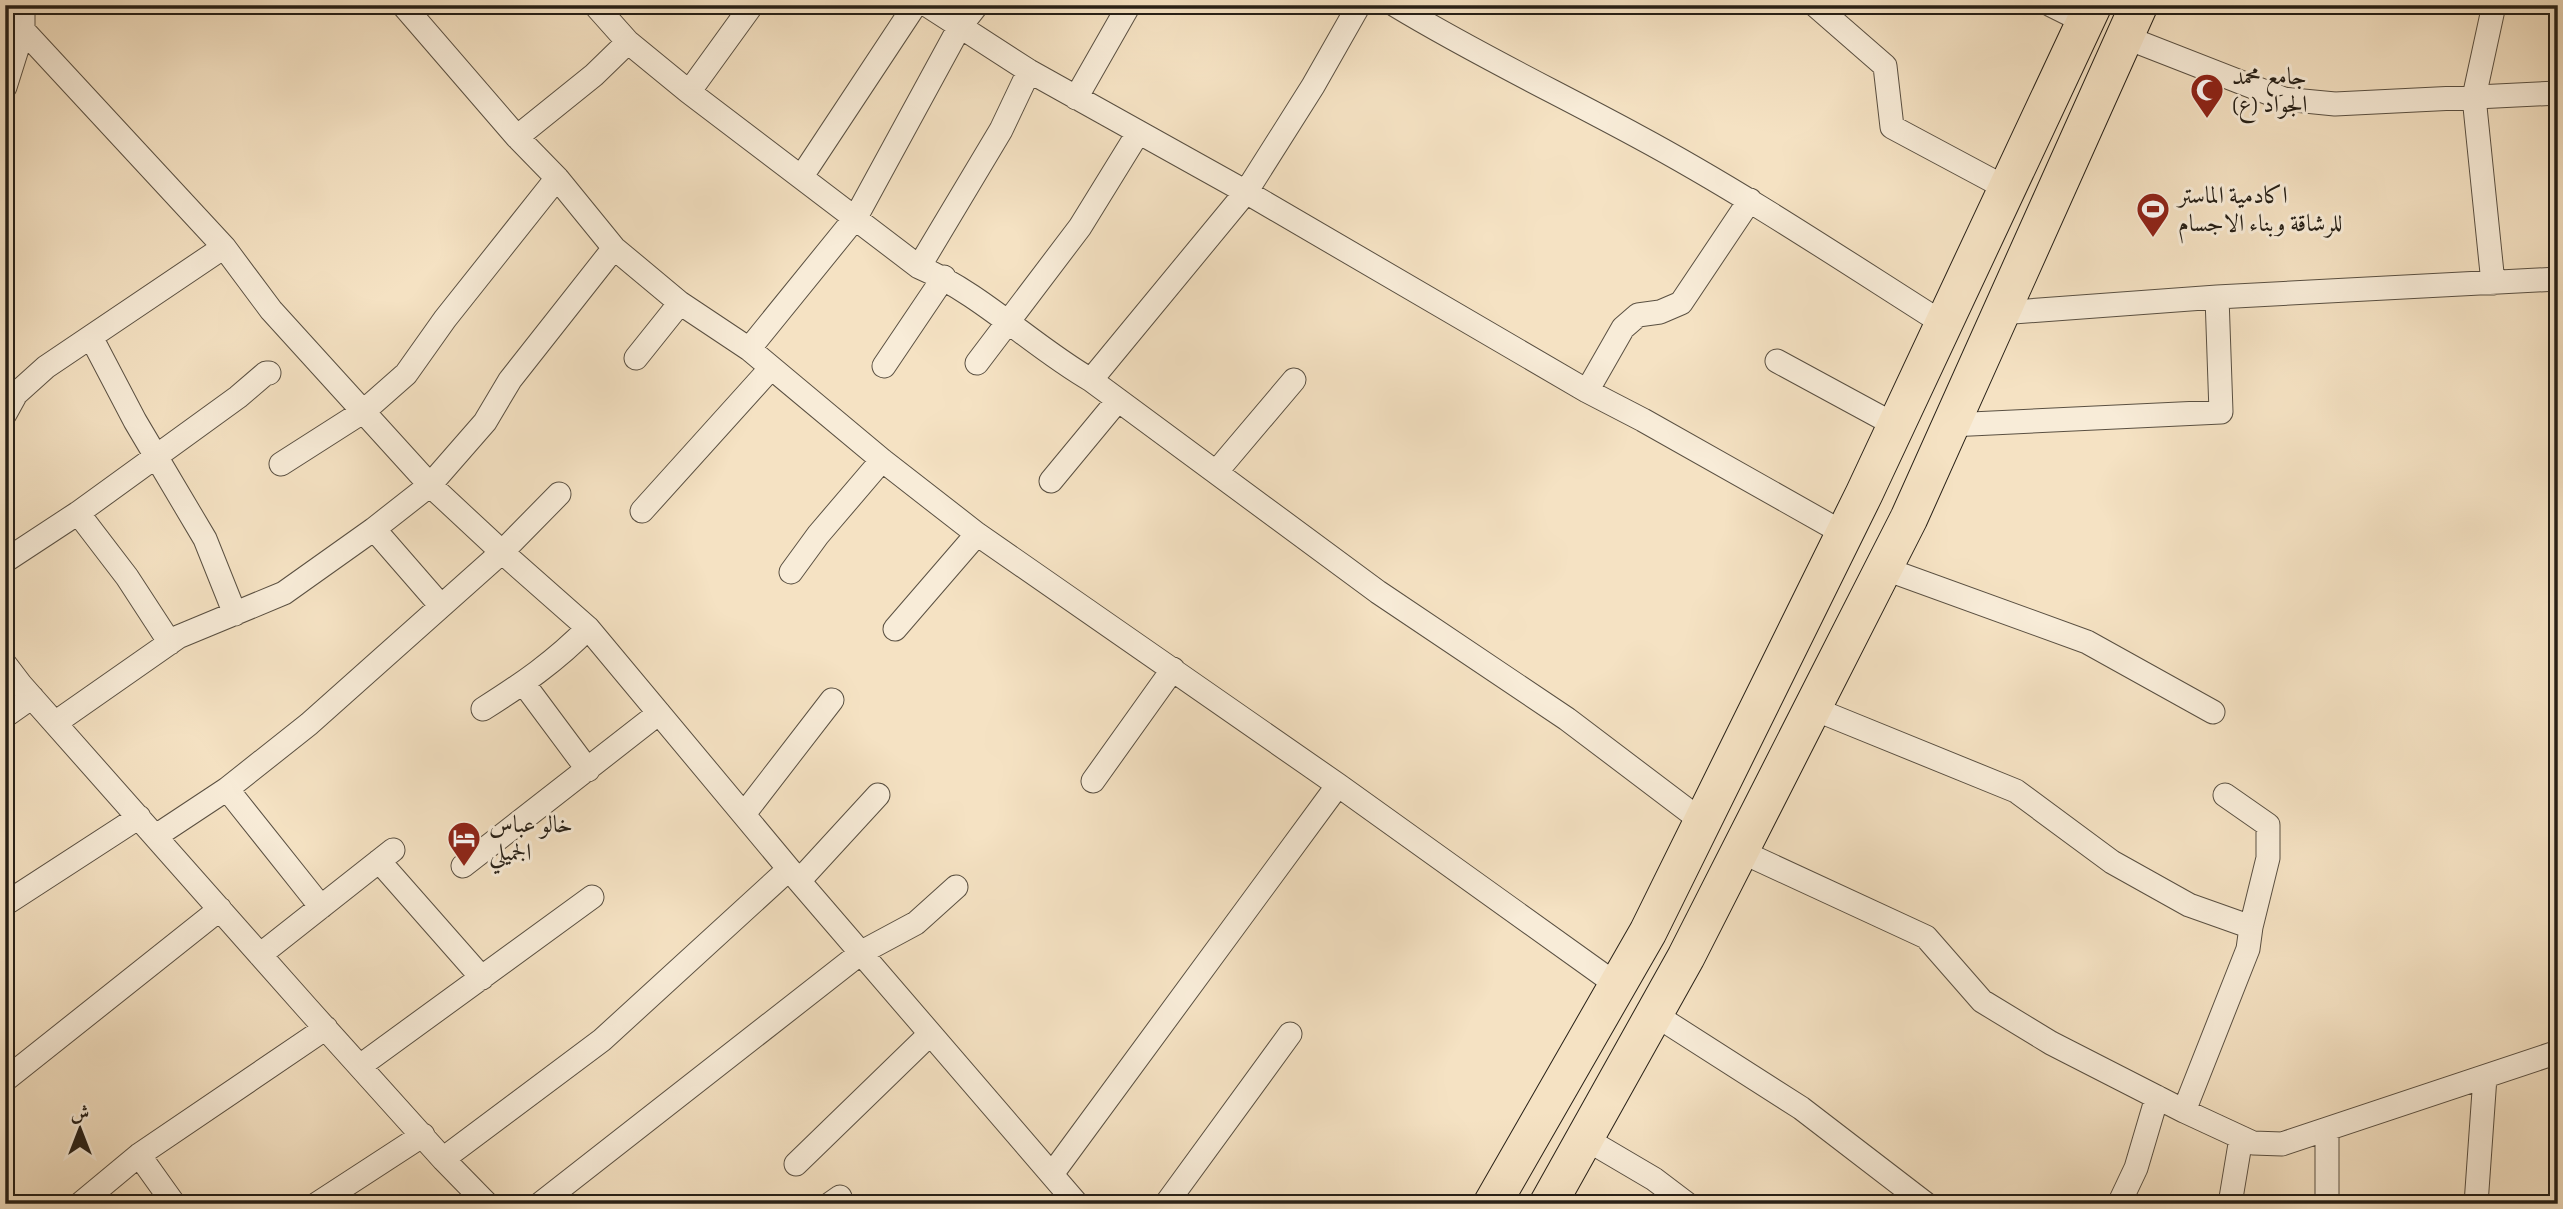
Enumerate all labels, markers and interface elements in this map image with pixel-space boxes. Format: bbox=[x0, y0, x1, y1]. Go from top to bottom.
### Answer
place label: جامع محمد الجواد (ع) bbox=[2232, 60, 2308, 124]
mosque icon: جامع محمد الجواد (ع) bbox=[2188, 71, 2226, 120]
place label: اكادمية الماستر للرشاقة وبناء الاجسام bbox=[2175, 179, 2343, 244]
sports icon: اكادمية الماستر للرشاقة وبناء الاجسام bbox=[2134, 190, 2172, 239]
place label: خالو عباس الجميلي bbox=[489, 808, 573, 875]
hotel icon: خالو عباس الجميلي bbox=[445, 819, 483, 868]
north arrow bbox=[46, 1094, 116, 1164]
text: ش bbox=[71, 1100, 89, 1126]

